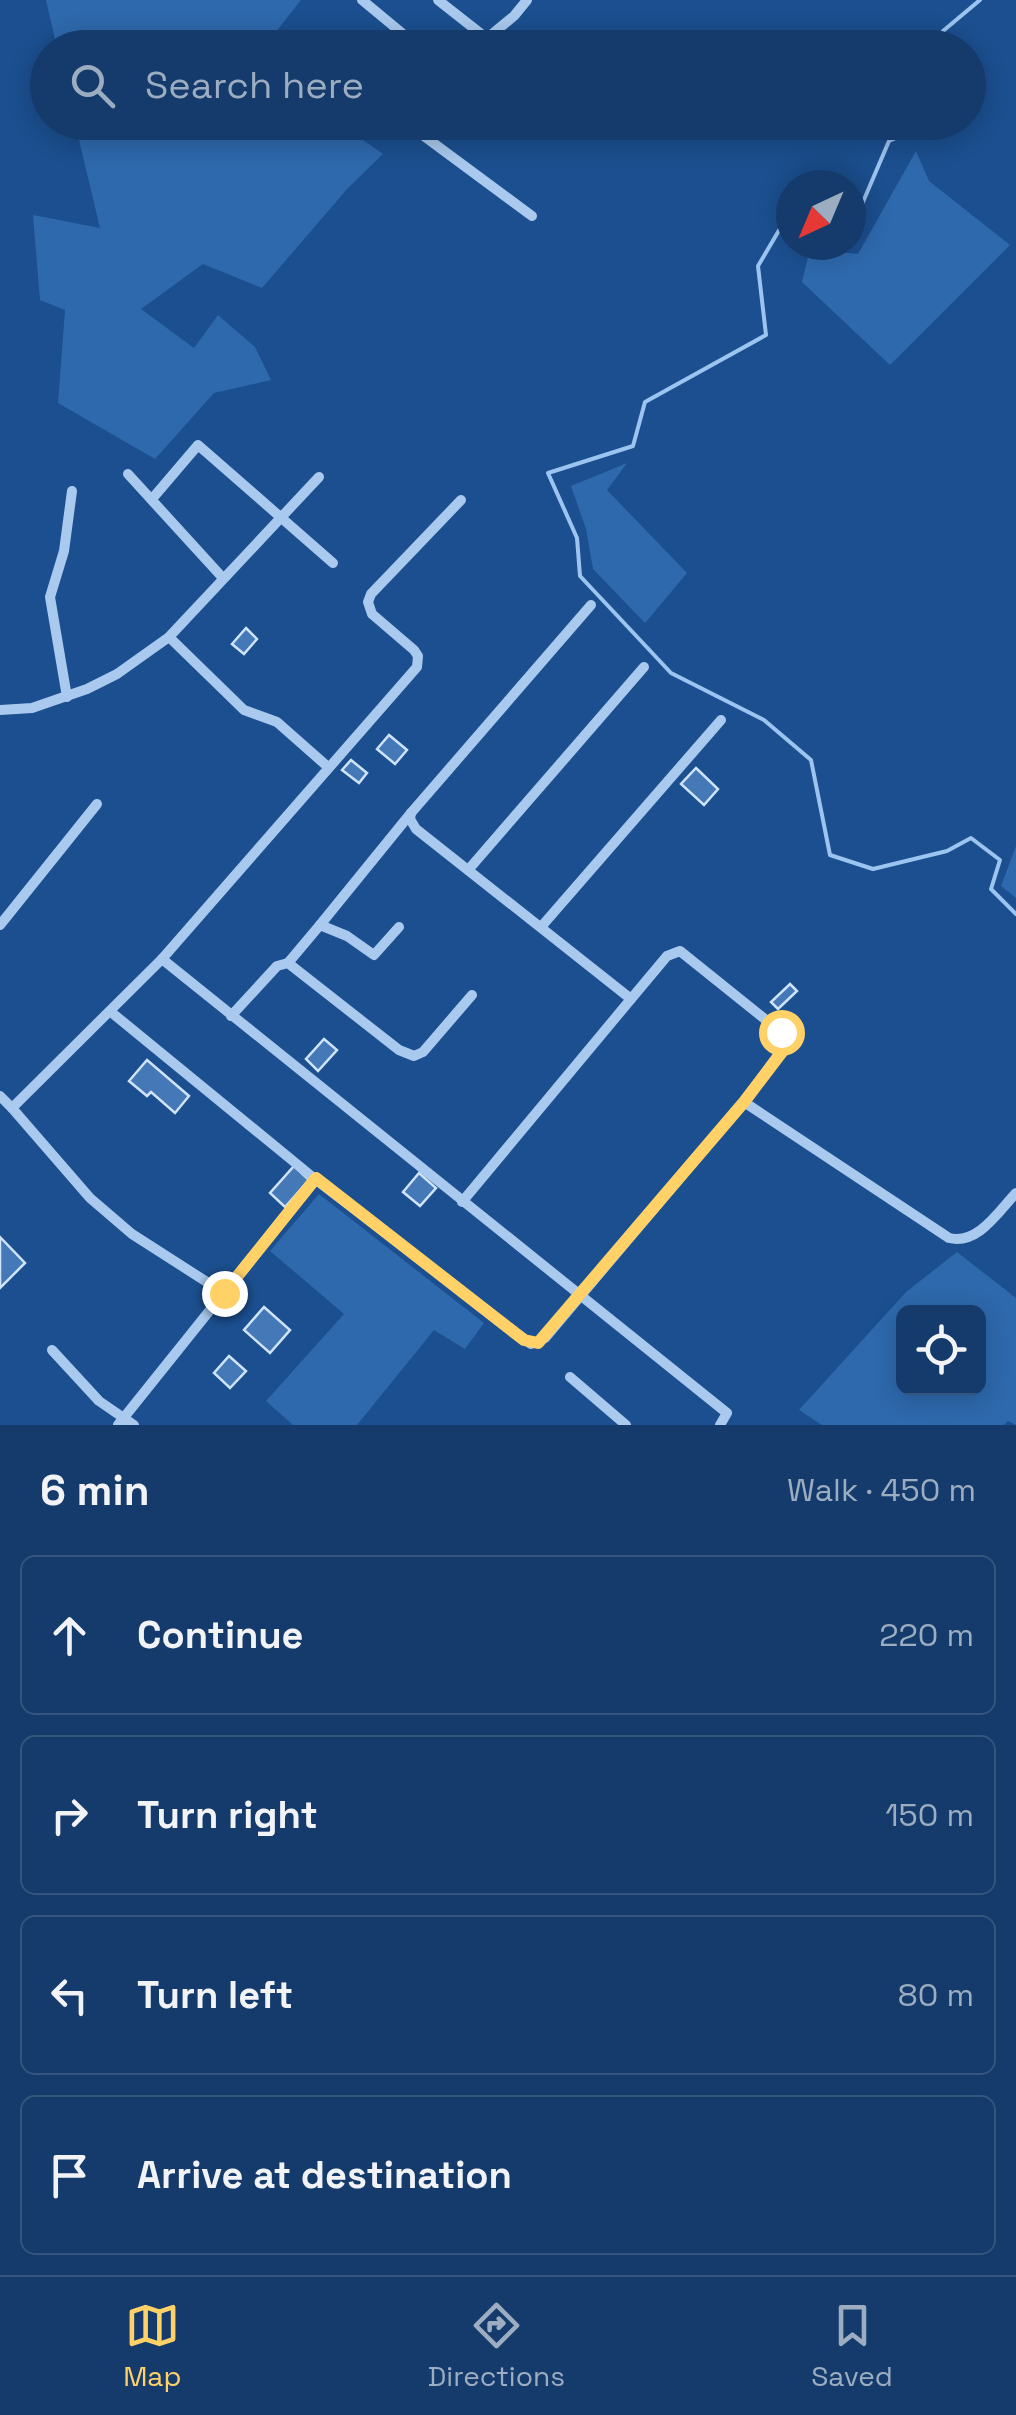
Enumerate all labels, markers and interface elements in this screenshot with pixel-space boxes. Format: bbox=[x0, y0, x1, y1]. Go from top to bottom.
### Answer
search box bbox=[30, 30, 986, 140]
icon: search bbox=[65, 58, 120, 113]
text: Search here bbox=[145, 61, 364, 109]
north arrow bbox=[776, 170, 866, 260]
route start bbox=[759, 1010, 805, 1056]
route end bbox=[202, 1271, 248, 1317]
map controls bbox=[896, 1305, 986, 1395]
button: locate bbox=[896, 1305, 986, 1395]
text: 6 min bbox=[40, 1464, 150, 1517]
text: Walk · 450 m bbox=[787, 1470, 976, 1510]
icon: ahead bbox=[42, 1608, 97, 1663]
text: Continue bbox=[137, 1611, 303, 1659]
text: 220 m bbox=[879, 1615, 974, 1655]
icon: right bbox=[42, 1788, 97, 1843]
text: Turn right bbox=[137, 1791, 318, 1839]
text: 150 m bbox=[885, 1795, 974, 1835]
icon: left bbox=[42, 1968, 97, 2023]
text: Turn left bbox=[137, 1971, 293, 2019]
text: 80 m bbox=[898, 1975, 974, 2015]
icon: arrive bbox=[42, 2148, 97, 2203]
text: Arrive at destination bbox=[137, 2151, 512, 2199]
tab: Map bbox=[123, 2298, 181, 2394]
tab: Directions bbox=[428, 2298, 565, 2394]
tab: Saved bbox=[811, 2298, 893, 2394]

